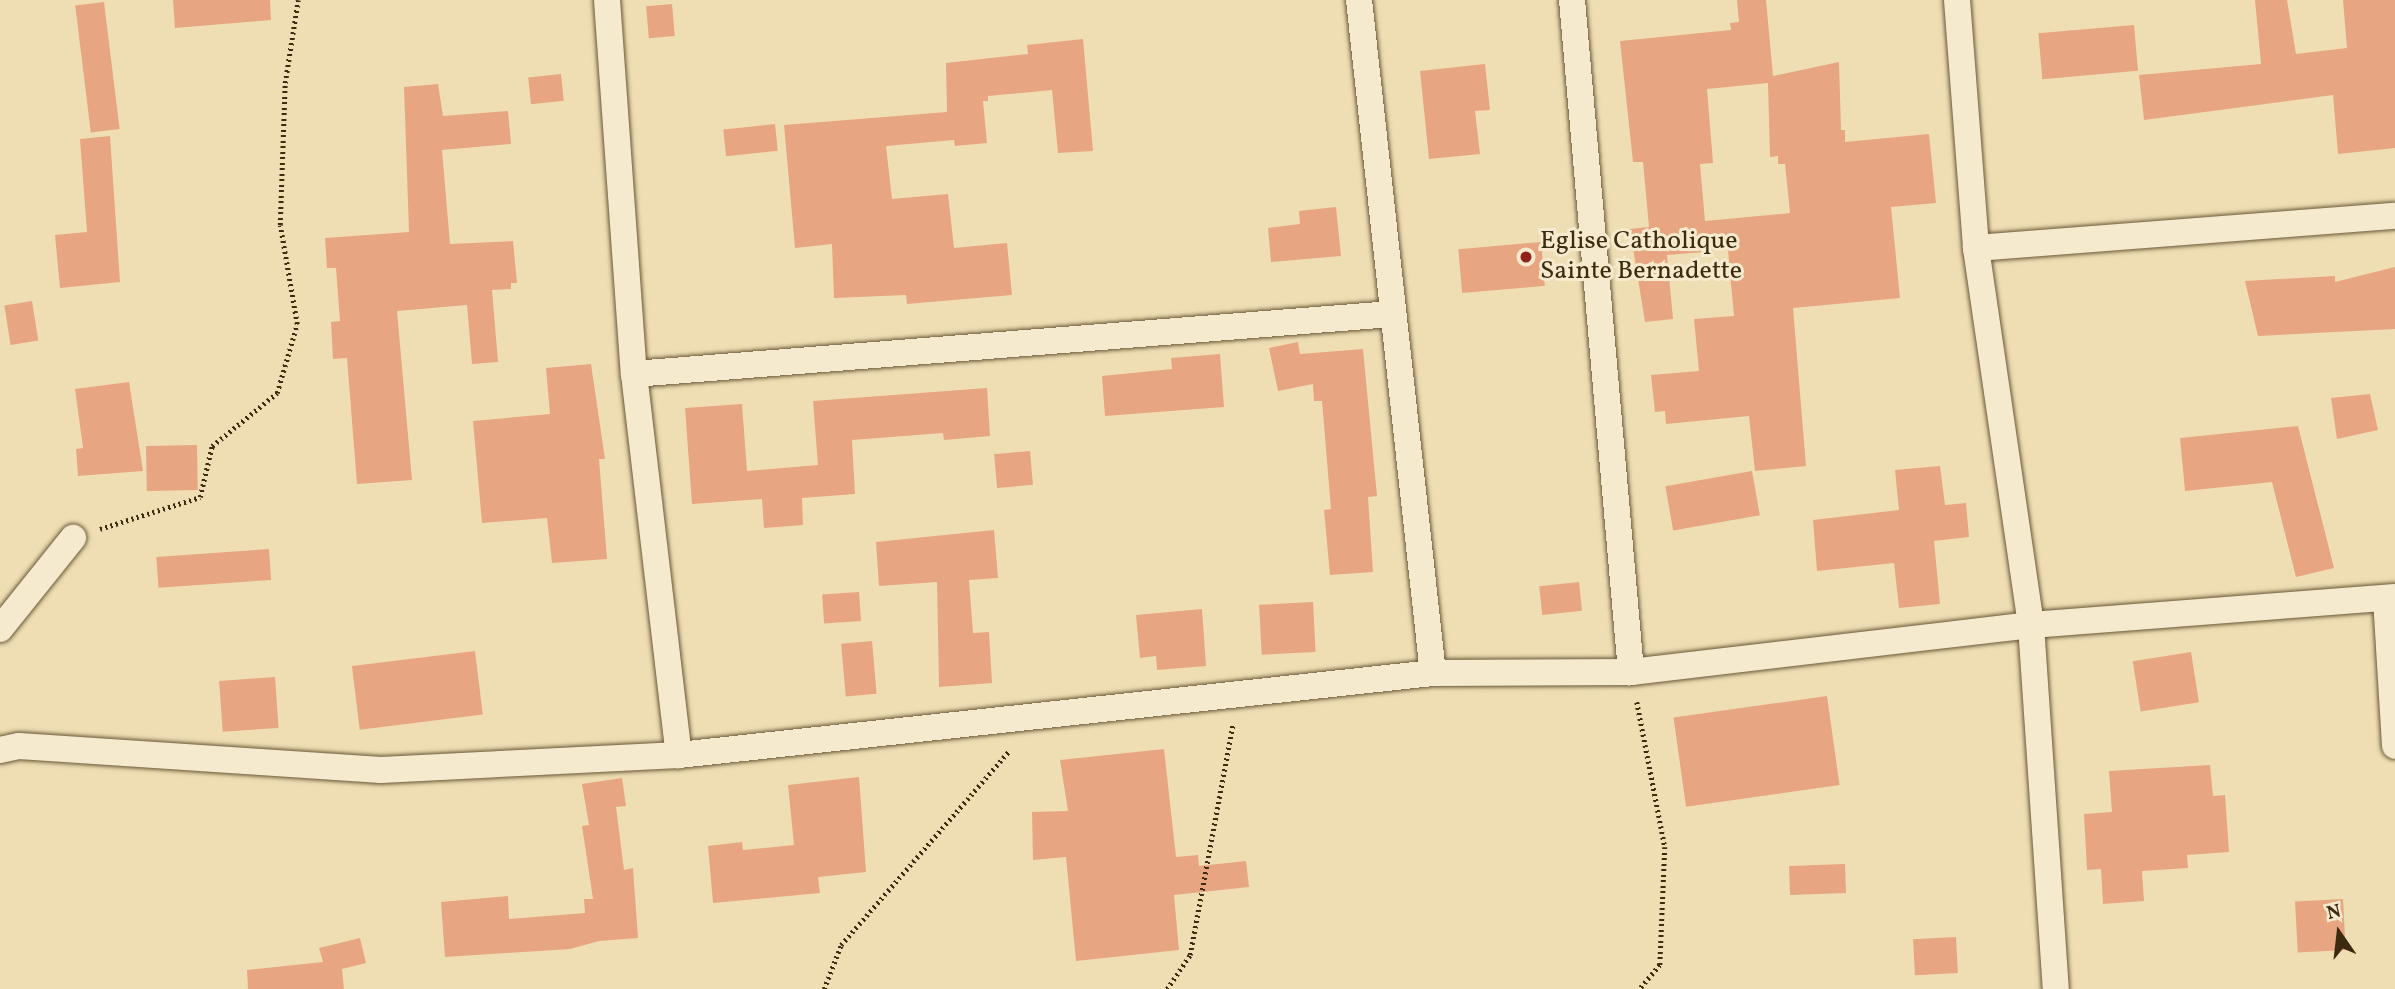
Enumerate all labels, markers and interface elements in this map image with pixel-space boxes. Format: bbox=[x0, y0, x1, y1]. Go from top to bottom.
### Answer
place label: Eglise Catholique Sainte Bernadette bbox=[1540, 226, 1742, 288]
marker: Eglise Catholique Sainte Bernadette bbox=[1518, 249, 1534, 265]
north arrow bbox=[2304, 898, 2374, 968]
text: N bbox=[2324, 898, 2344, 927]

